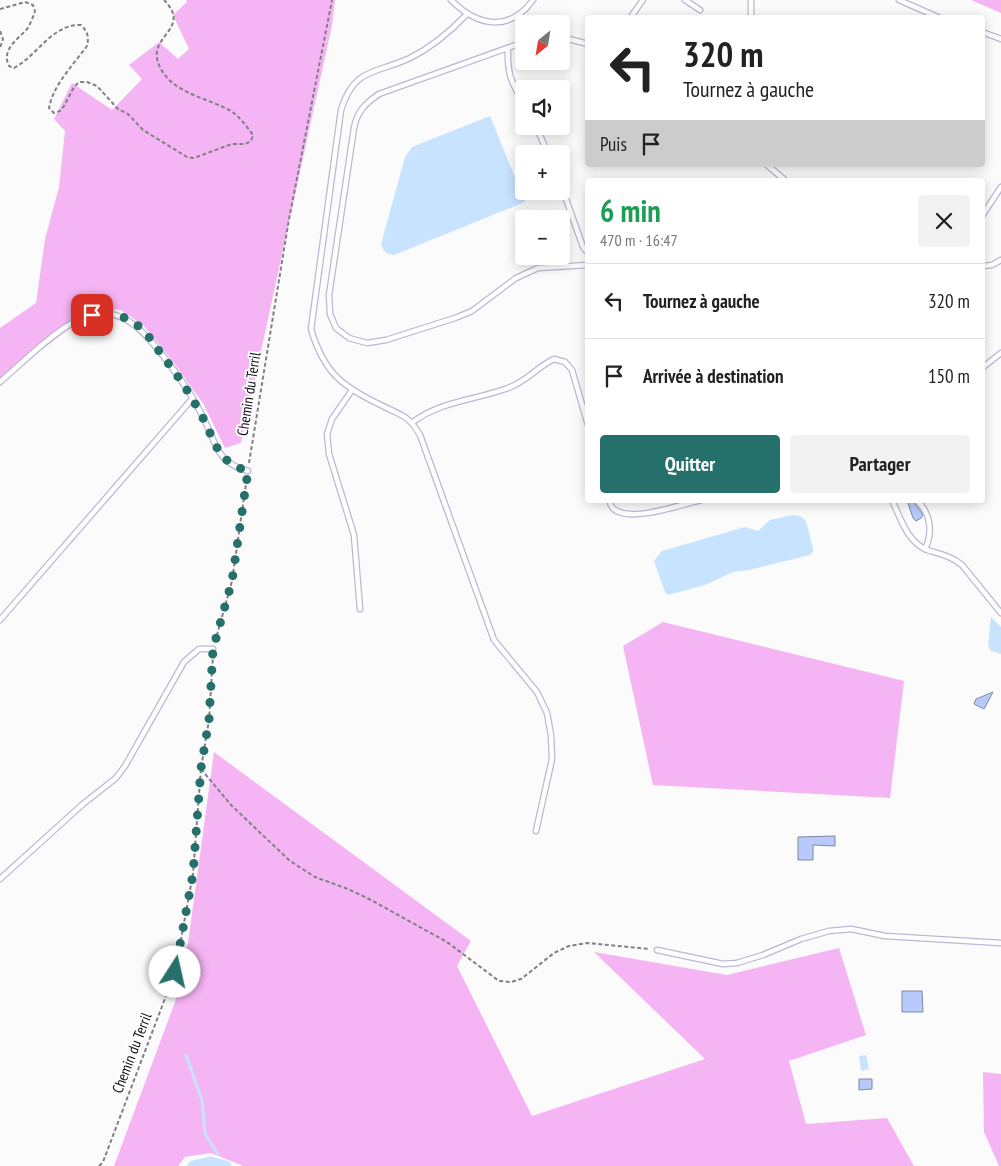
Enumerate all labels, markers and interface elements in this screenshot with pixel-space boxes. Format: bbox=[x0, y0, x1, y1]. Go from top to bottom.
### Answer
north arrow bbox=[515, 15, 570, 70]
map controls bbox=[515, 15, 570, 265]
text: 320 m bbox=[683, 31, 764, 77]
icon: left bbox=[600, 35, 665, 100]
text: Tournez à gauche bbox=[683, 75, 814, 103]
button: sound bbox=[515, 80, 570, 135]
icon: arrive bbox=[637, 130, 665, 158]
text: Puis bbox=[600, 132, 627, 156]
button: + bbox=[515, 145, 570, 200]
text: 6 min bbox=[600, 191, 661, 230]
button: close bbox=[918, 195, 970, 247]
button: − bbox=[515, 210, 570, 265]
text: 470 m · 16:47 bbox=[600, 230, 678, 250]
icon: left bbox=[600, 287, 628, 315]
text: Tournez à gauche bbox=[643, 289, 760, 313]
text: 320 m bbox=[928, 289, 970, 313]
pin bbox=[71, 294, 113, 336]
icon: arrive bbox=[78, 301, 106, 329]
street label: Chemin du Terril bbox=[233, 350, 265, 437]
icon: arrive bbox=[600, 362, 628, 390]
text: Arrivée à destination bbox=[643, 364, 784, 388]
text: 150 m bbox=[928, 364, 970, 388]
button: Quitter bbox=[600, 435, 780, 493]
button: Partager bbox=[790, 435, 970, 493]
position arrow bbox=[148, 945, 200, 997]
street label: Chemin du Terril bbox=[108, 1009, 156, 1096]

